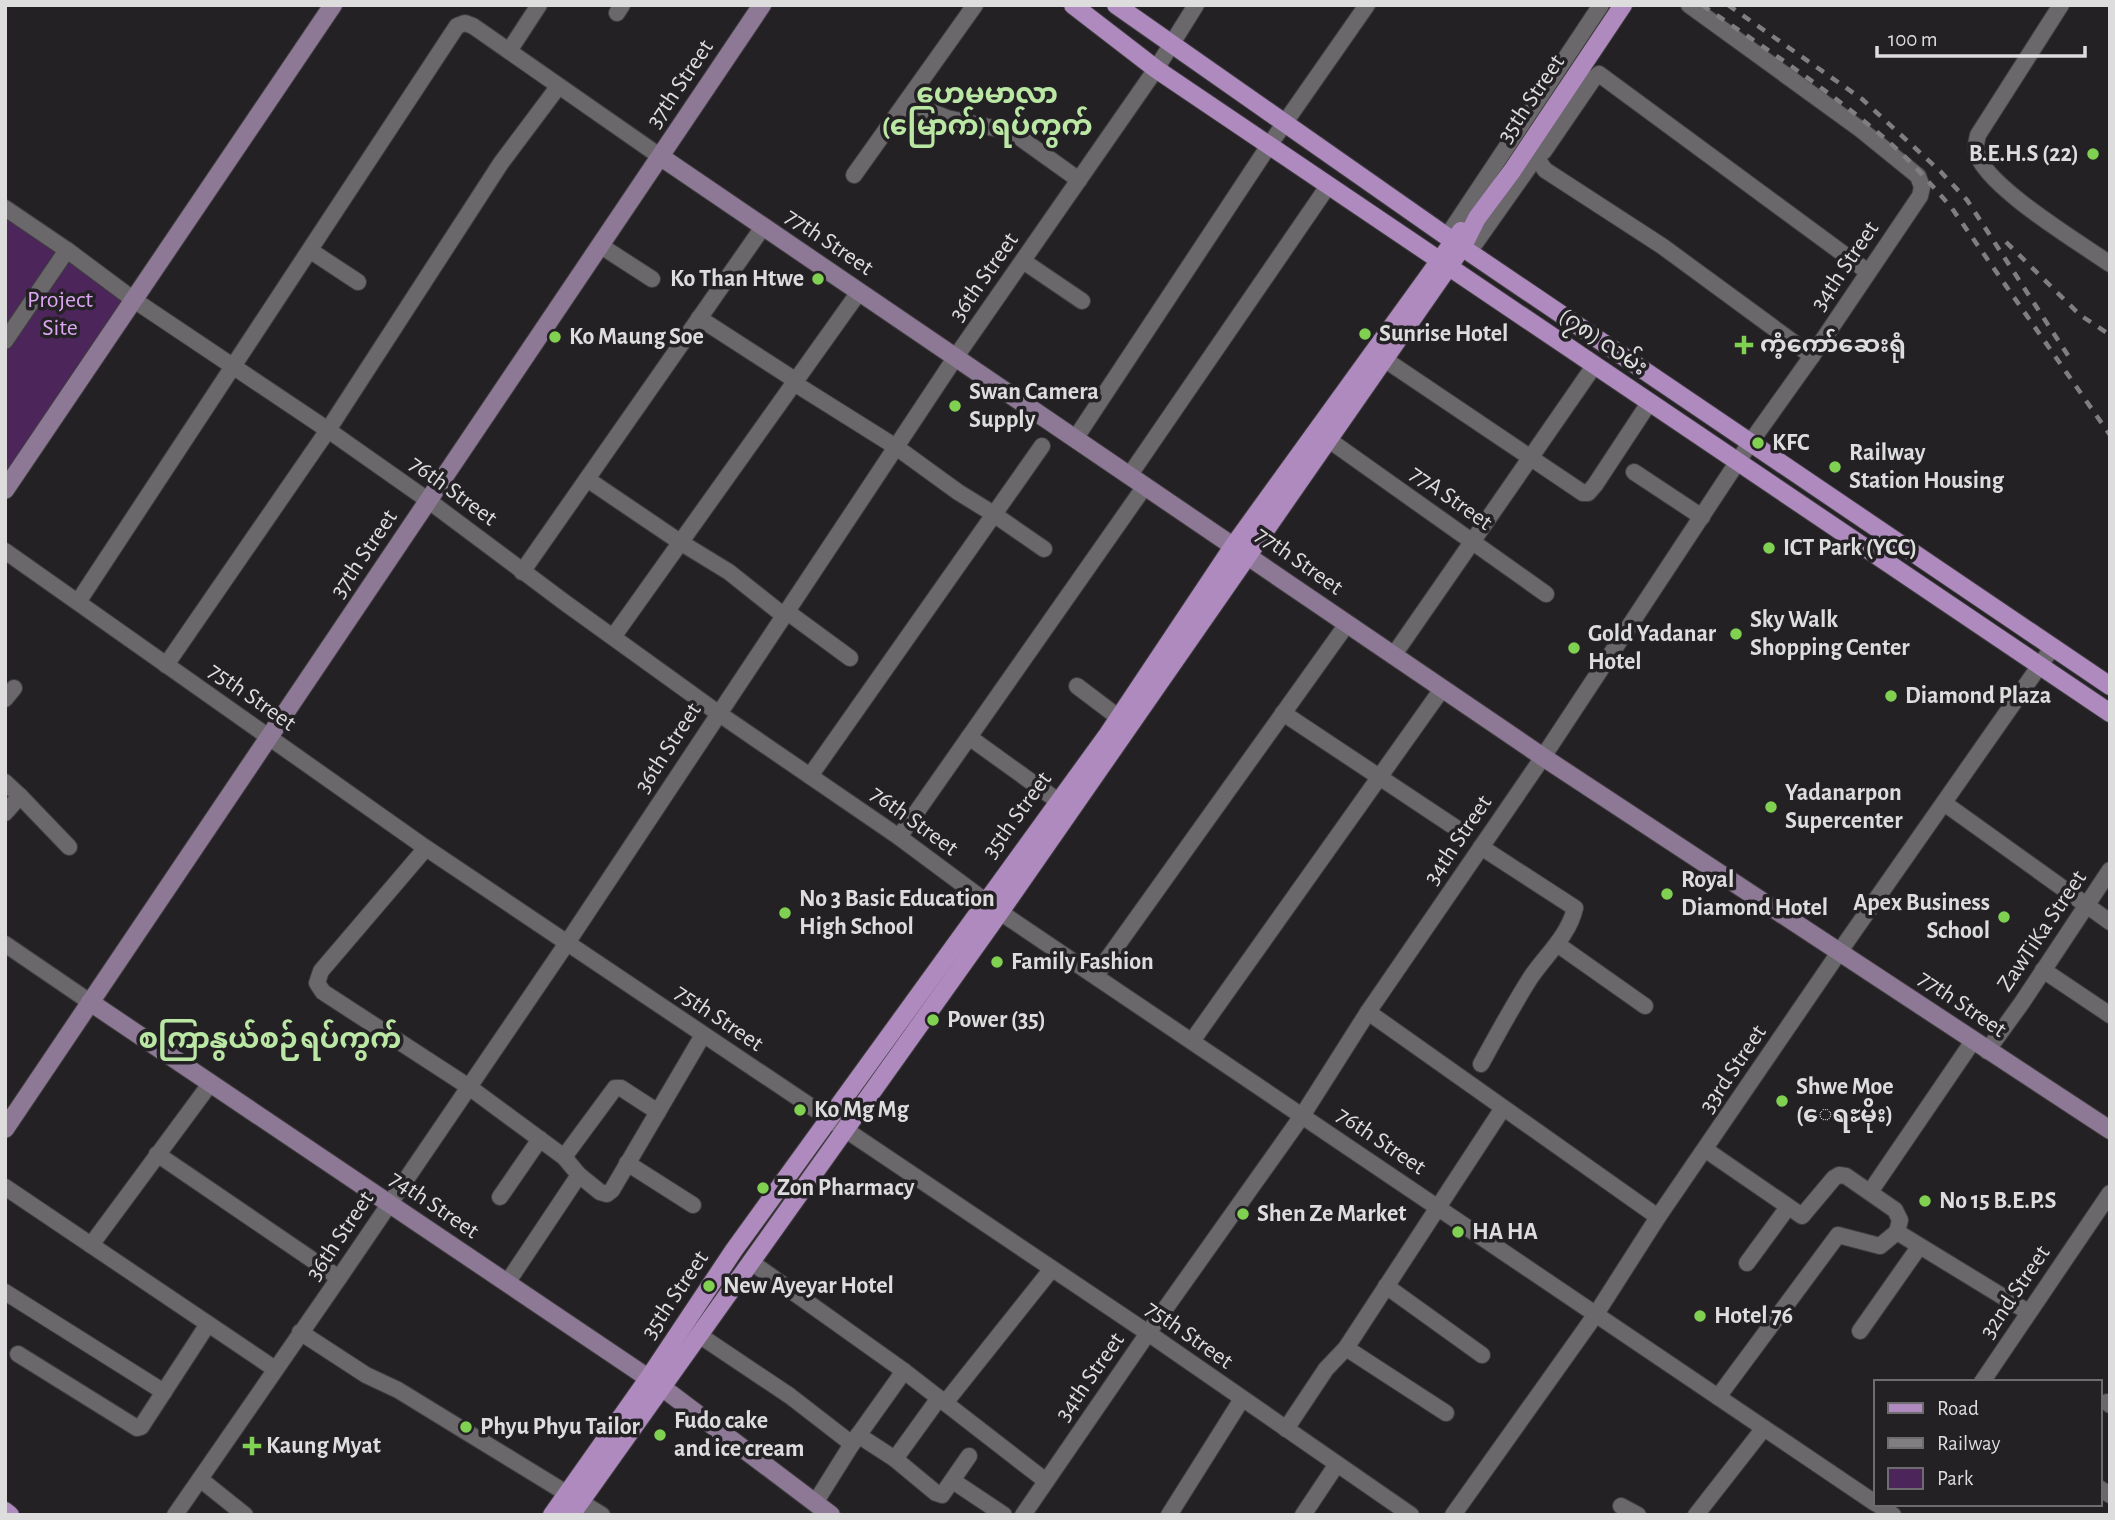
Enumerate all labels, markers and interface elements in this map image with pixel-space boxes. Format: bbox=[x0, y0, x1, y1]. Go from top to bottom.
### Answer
scale bar bbox=[1877, 14, 2085, 58]
text: 100 m bbox=[1888, 29, 1938, 50]
street label: 37th Street bbox=[642, 35, 718, 132]
street label: 35th Street bbox=[1493, 50, 1569, 147]
district label: ဟေမမာလာ (မြောက်) ရပ်ကွက် bbox=[881, 81, 1093, 148]
place label: B.E.H.S (22) bbox=[1969, 142, 2079, 166]
marker: B.E.H.S (22) bbox=[2085, 146, 2101, 162]
street label: 77th Street bbox=[781, 204, 878, 280]
street label: 34th Street bbox=[1807, 217, 1884, 315]
street label: 36th Street bbox=[945, 228, 1023, 326]
place label: Ko Than Htwe bbox=[670, 267, 804, 291]
marker: Ko Than Htwe bbox=[810, 271, 826, 287]
park label: Project Site bbox=[27, 288, 93, 340]
street label: (၇၈) လမ်း bbox=[1551, 300, 1654, 385]
place label: Sunrise Hotel bbox=[1379, 322, 1508, 346]
place label: Ko Maung Soe bbox=[569, 325, 704, 349]
marker: Sunrise Hotel bbox=[1357, 326, 1373, 342]
place label: ကံ့ကော်ဆေးရုံ bbox=[1760, 328, 1906, 363]
marker: Ko Maung Soe bbox=[547, 329, 563, 345]
marker: ကံ့ကော်ဆေးရုံ bbox=[1734, 335, 1754, 355]
place label: Swan Camera Supply bbox=[969, 380, 1099, 432]
marker: Swan Camera Supply bbox=[947, 398, 963, 414]
place label: KFC bbox=[1772, 431, 1810, 455]
marker: KFC bbox=[1750, 435, 1766, 451]
place label: Railway Station Housing bbox=[1849, 441, 2005, 493]
street label: 76th Street bbox=[405, 451, 502, 531]
marker: Railway Station Housing bbox=[1827, 459, 1843, 475]
street label: 77A Street bbox=[1405, 461, 1497, 535]
street label: 37th Street bbox=[326, 505, 402, 602]
street label: 77th Street bbox=[1251, 522, 1347, 600]
place label: ICT Park (YCC) bbox=[1783, 536, 1917, 560]
marker: ICT Park (YCC) bbox=[1761, 540, 1777, 556]
place label: Sky Walk Shopping Center bbox=[1750, 608, 1910, 660]
place label: Gold Yadanar Hotel bbox=[1588, 622, 1717, 674]
marker: Sky Walk Shopping Center bbox=[1728, 626, 1744, 642]
marker: Gold Yadanar Hotel bbox=[1566, 640, 1582, 656]
street label: 75th Street bbox=[204, 658, 300, 736]
place label: Diamond Plaza bbox=[1905, 684, 2051, 708]
marker: Diamond Plaza bbox=[1883, 688, 1899, 704]
street label: 36th Street bbox=[630, 699, 706, 797]
street label: 35th Street bbox=[978, 767, 1056, 863]
street label: 76th Street bbox=[866, 781, 963, 861]
place label: Yadanarpon Supercenter bbox=[1785, 781, 1903, 833]
street label: 34th Street bbox=[1420, 791, 1497, 889]
marker: Yadanarpon Supercenter bbox=[1763, 799, 1779, 815]
street label: ZawTiKa Street bbox=[1993, 866, 2091, 996]
place label: Royal Diamond Hotel bbox=[1681, 868, 1828, 920]
marker: Royal Diamond Hotel bbox=[1659, 886, 1675, 902]
place label: No 3 Basic Education High School bbox=[799, 887, 995, 939]
place label: Apex Business School bbox=[1853, 891, 1990, 943]
marker: No 3 Basic Education High School bbox=[777, 905, 793, 921]
marker: Apex Business School bbox=[1996, 909, 2012, 925]
place label: Family Fashion bbox=[1011, 950, 1154, 974]
marker: Family Fashion bbox=[989, 954, 1005, 970]
street label: 77th Street bbox=[1914, 966, 2011, 1042]
street label: 75th Street bbox=[671, 980, 768, 1056]
place label: Power (35) bbox=[947, 1008, 1046, 1032]
marker: Power (35) bbox=[925, 1012, 941, 1028]
district label: စကြာနွယ်စဉ်ရပ်ကွက် bbox=[139, 1019, 401, 1061]
street label: 33rd Street bbox=[1695, 1020, 1771, 1117]
place label: Shwe Moe (ေရႊမိုး) bbox=[1796, 1075, 1894, 1133]
marker: Shwe Moe (ေရႊမိုး) bbox=[1774, 1093, 1790, 1109]
place label: Ko Mg Mg bbox=[814, 1098, 910, 1122]
marker: Ko Mg Mg bbox=[792, 1102, 808, 1118]
street label: 76th Street bbox=[1332, 1103, 1430, 1180]
street label: 74th Street bbox=[385, 1166, 483, 1244]
place label: Zon Pharmacy bbox=[777, 1176, 915, 1200]
marker: Zon Pharmacy bbox=[755, 1180, 771, 1196]
street label: 36th Street bbox=[302, 1187, 379, 1285]
place label: No 15 B.E.P.S bbox=[1939, 1189, 2056, 1213]
marker: No 15 B.E.P.S bbox=[1917, 1193, 1933, 1209]
place label: Shen Ze Market bbox=[1257, 1202, 1406, 1226]
marker: Shen Ze Market bbox=[1235, 1206, 1251, 1222]
place label: HA HA bbox=[1472, 1220, 1538, 1244]
marker: HA HA bbox=[1450, 1224, 1466, 1240]
street label: 32nd Street bbox=[1975, 1241, 2055, 1343]
street label: 35th Street bbox=[637, 1246, 713, 1343]
place label: New Ayeyar Hotel bbox=[723, 1274, 894, 1298]
marker: New Ayeyar Hotel bbox=[701, 1278, 717, 1294]
street label: 75th Street bbox=[1141, 1296, 1237, 1374]
place label: Hotel 76 bbox=[1714, 1304, 1793, 1328]
marker: Hotel 76 bbox=[1692, 1308, 1708, 1324]
street label: 34th Street bbox=[1051, 1328, 1129, 1426]
legend bbox=[1874, 1380, 2101, 1506]
text: Road bbox=[1937, 1398, 1979, 1419]
place label: Fudo cake and ice cream bbox=[674, 1409, 804, 1461]
place label: Phyu Phyu Tailor bbox=[480, 1415, 641, 1439]
marker: Phyu Phyu Tailor bbox=[458, 1419, 474, 1435]
marker: Fudo cake and ice cream bbox=[652, 1427, 668, 1443]
text: Railway bbox=[1937, 1433, 2000, 1454]
place label: Kaung Myat bbox=[266, 1434, 381, 1458]
marker: Kaung Myat bbox=[244, 1438, 260, 1454]
text: Park bbox=[1937, 1468, 1974, 1489]

